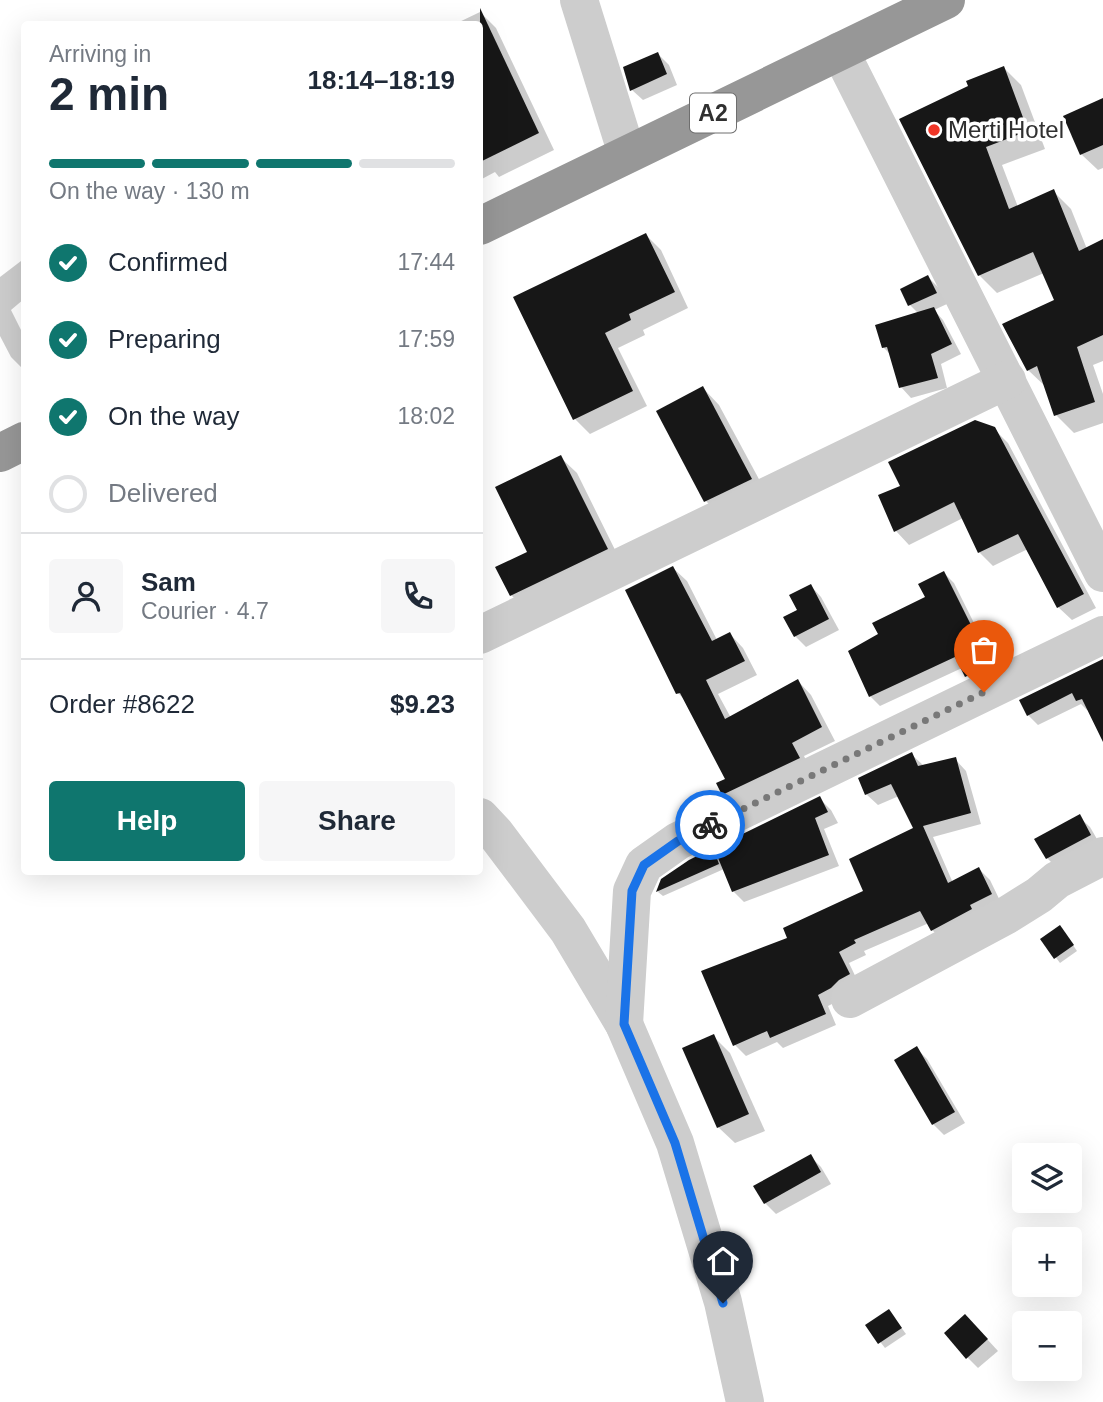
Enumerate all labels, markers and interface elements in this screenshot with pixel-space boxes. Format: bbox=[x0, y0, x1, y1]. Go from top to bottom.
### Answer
text: Arriving in bbox=[49, 41, 151, 67]
text: 18:14–18:19 bbox=[308, 65, 455, 95]
text: 2 min bbox=[49, 68, 169, 120]
road number: A2 bbox=[690, 94, 736, 132]
place label: Merti Hotel bbox=[948, 116, 1064, 143]
marker: Merti Hotel bbox=[926, 122, 942, 138]
text: On the way · 130 m bbox=[49, 178, 250, 204]
icon: check bbox=[49, 244, 87, 282]
text: Confirmed bbox=[108, 247, 228, 277]
text: 17:44 bbox=[397, 249, 455, 275]
icon: check bbox=[49, 321, 87, 359]
text: Preparing bbox=[108, 324, 221, 354]
text: 17:59 bbox=[397, 326, 455, 352]
icon: check bbox=[49, 398, 87, 436]
text: On the way bbox=[108, 401, 240, 431]
text: 18:02 bbox=[397, 403, 455, 429]
text: Delivered bbox=[108, 478, 218, 508]
button: person bbox=[49, 559, 123, 633]
button: phone bbox=[381, 559, 455, 633]
text: Sam bbox=[141, 567, 196, 597]
text: Courier · 4.7 bbox=[141, 598, 269, 624]
pin bbox=[954, 620, 1014, 692]
icon: bag bbox=[965, 631, 1003, 669]
text: Order #8622 bbox=[49, 689, 195, 719]
text: $9.23 bbox=[390, 689, 455, 719]
button: Help bbox=[49, 781, 245, 861]
button: Share bbox=[259, 781, 455, 861]
courier bbox=[675, 790, 745, 860]
icon: bike bbox=[691, 806, 729, 844]
map controls bbox=[1012, 1143, 1082, 1381]
button: layers bbox=[1012, 1143, 1082, 1213]
button: + bbox=[1012, 1227, 1082, 1297]
pin bbox=[693, 1231, 753, 1303]
icon: home bbox=[704, 1242, 742, 1280]
button: − bbox=[1012, 1311, 1082, 1381]

